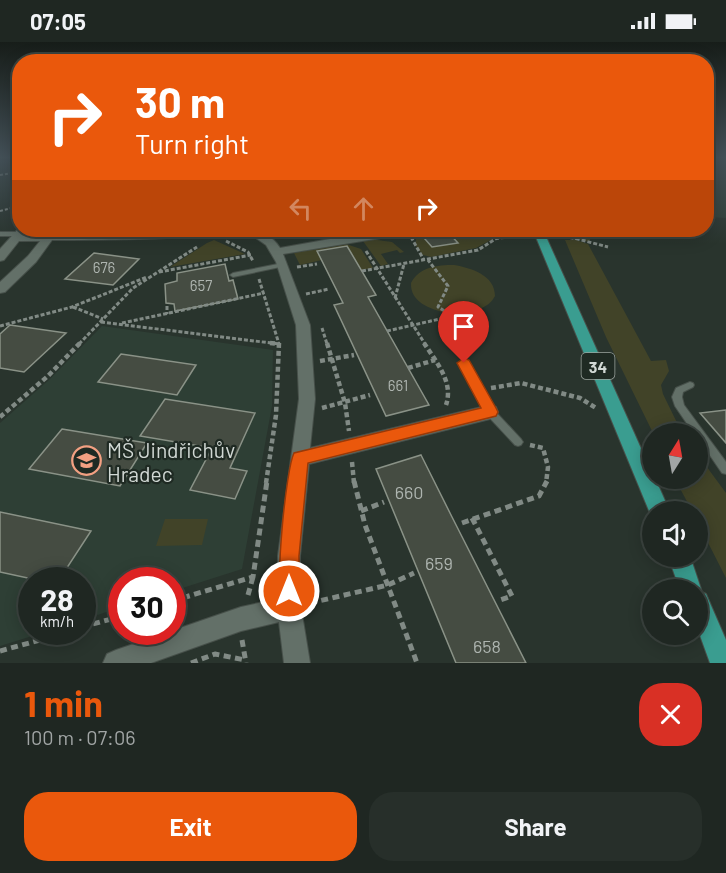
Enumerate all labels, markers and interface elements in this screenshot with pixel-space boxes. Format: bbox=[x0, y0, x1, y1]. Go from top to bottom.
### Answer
text: 07:05 bbox=[30, 8, 86, 34]
text: 30 m bbox=[135, 76, 225, 126]
icon: right bbox=[36, 78, 114, 156]
text: Turn right bbox=[135, 127, 249, 159]
icon: left bbox=[284, 192, 317, 225]
icon: ahead bbox=[347, 192, 380, 225]
icon: right bbox=[410, 192, 443, 225]
house number: 676 bbox=[93, 258, 115, 276]
house number: 657 bbox=[190, 276, 212, 294]
pin bbox=[438, 301, 489, 363]
icon: arrive bbox=[447, 310, 480, 343]
road number: 34 bbox=[582, 353, 614, 379]
house number: 661 bbox=[388, 376, 408, 394]
north arrow bbox=[642, 423, 708, 489]
map controls bbox=[642, 423, 708, 645]
place label: MŠ Jindřichův Hradec bbox=[107, 437, 235, 486]
school or university icon: MŠ Jindřichův Hradec bbox=[70, 445, 102, 477]
house number: 660 bbox=[395, 481, 423, 503]
button: sound bbox=[642, 501, 708, 567]
house number: 659 bbox=[425, 552, 453, 574]
position arrow bbox=[257, 559, 321, 623]
speed limit sign: 30 bbox=[108, 567, 186, 645]
button: search bbox=[642, 579, 708, 645]
text: 28 bbox=[40, 581, 74, 617]
text: km/h bbox=[40, 612, 74, 630]
house number: 658 bbox=[473, 635, 501, 657]
text: 1 min bbox=[24, 681, 103, 724]
button: close bbox=[639, 683, 702, 746]
text: 100 m · 07:06 bbox=[24, 725, 135, 749]
button: Exit bbox=[24, 792, 357, 861]
button: Share bbox=[369, 792, 702, 861]

